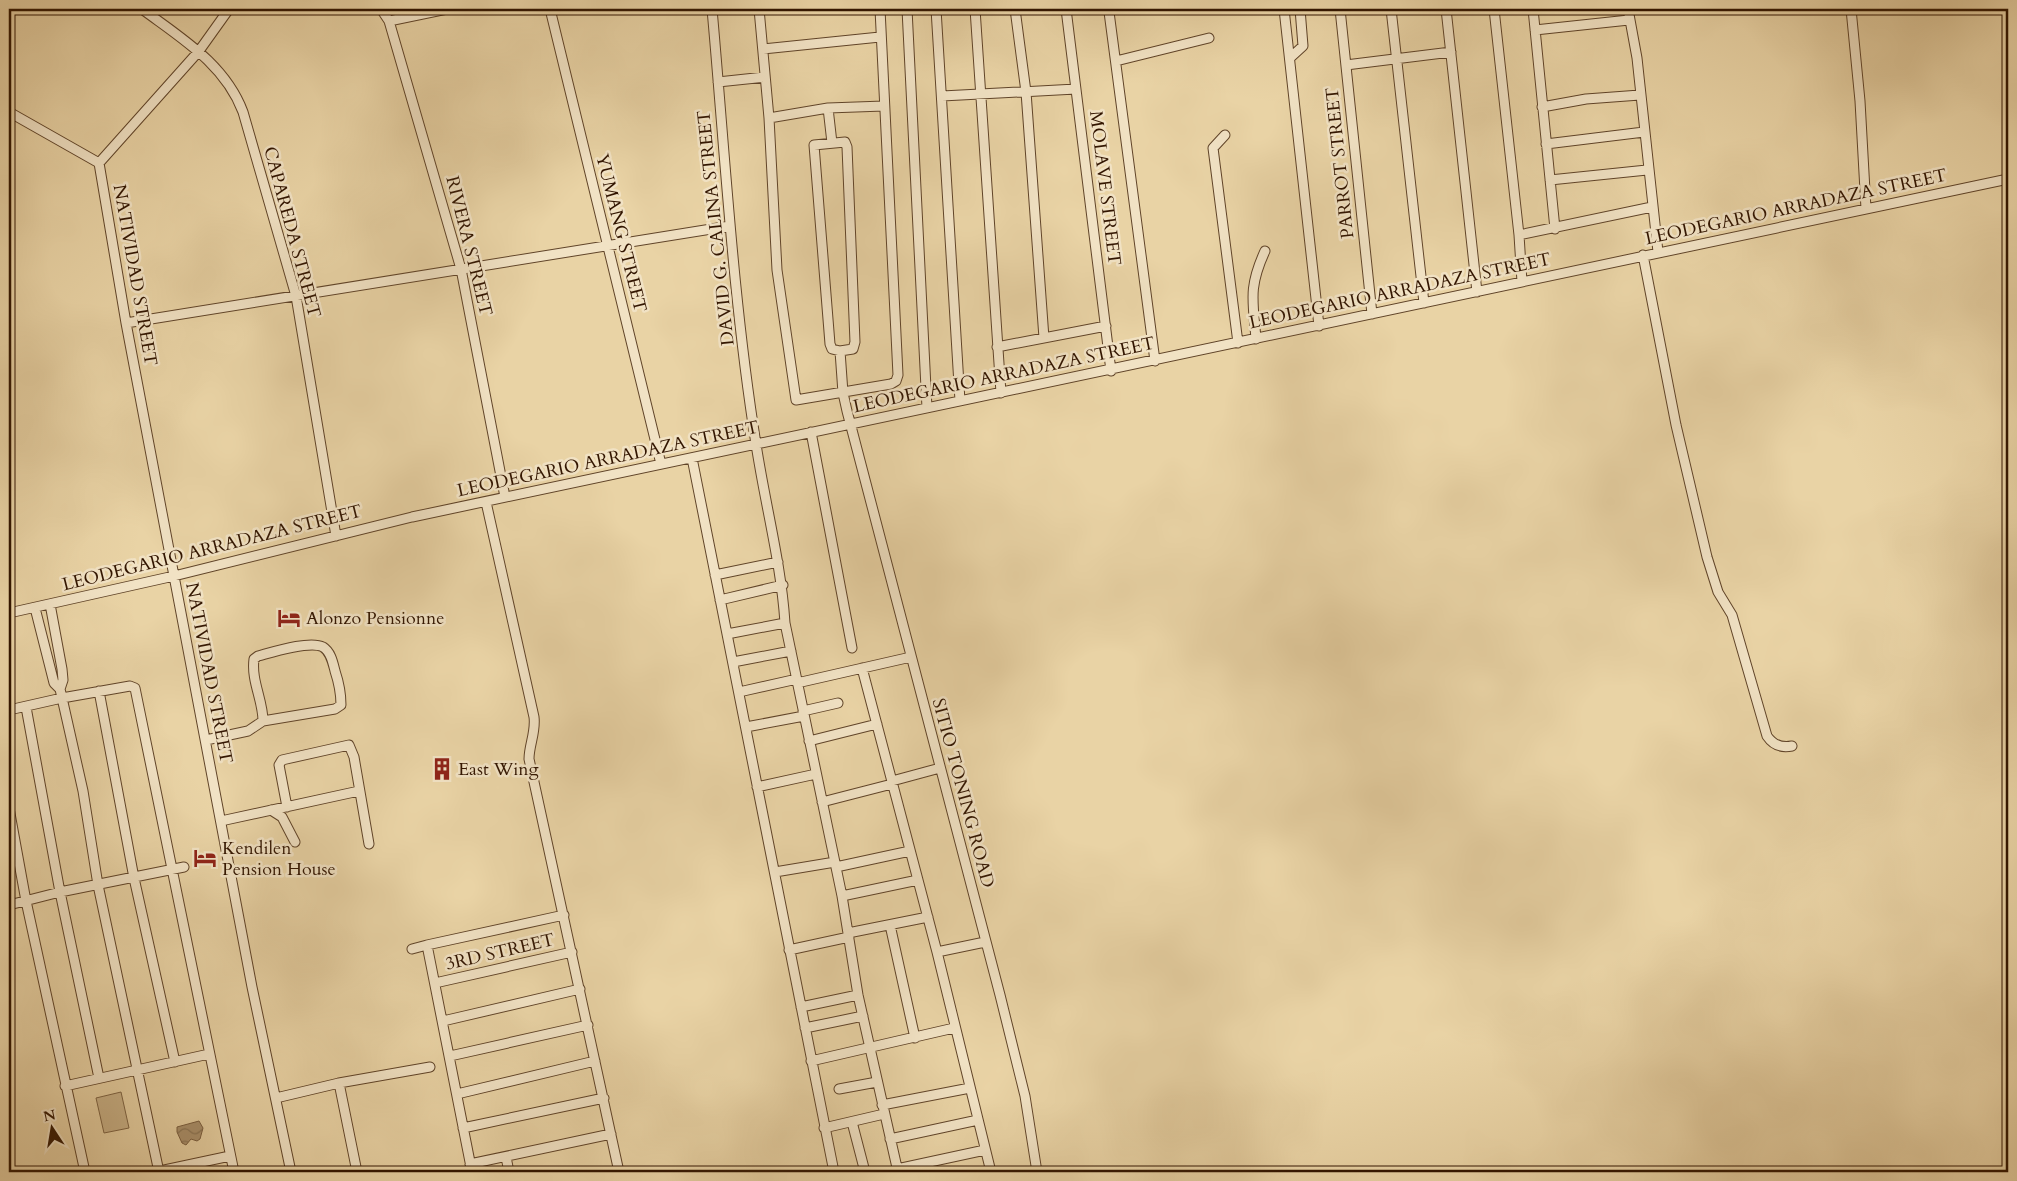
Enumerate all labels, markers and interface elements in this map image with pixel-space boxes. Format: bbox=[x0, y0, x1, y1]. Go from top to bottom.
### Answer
street label: PARROT STREET bbox=[1320, 86, 1360, 240]
street label: DAVID G. CALINA STREET bbox=[691, 109, 741, 347]
street label: MOLAVE STREET bbox=[1083, 109, 1127, 267]
street label: CAPAREDA STREET bbox=[257, 144, 327, 320]
street label: YUMANG STREET bbox=[589, 151, 653, 315]
street label: LEODEGARIO ARRADAZA STREET bbox=[1643, 163, 1949, 251]
street label: RIVERA STREET bbox=[440, 174, 498, 318]
street label: NATIVIDAD STREET bbox=[107, 182, 163, 368]
street label: LEODEGARIO ARRADAZA STREET bbox=[1247, 247, 1553, 335]
street label: LEODEGARIO ARRADAZA STREET bbox=[851, 331, 1157, 419]
street label: LEODEGARIO ARRADAZA STREET bbox=[455, 415, 761, 503]
street label: LEODEGARIO ARRADAZA STREET bbox=[60, 499, 364, 597]
street label: NATIVIDAD STREET bbox=[179, 580, 239, 766]
hotel icon: Alonzo Pensionne bbox=[276, 605, 302, 631]
place label: Alonzo Pensionne bbox=[306, 606, 444, 631]
street label: SITIO TONING ROAD bbox=[926, 696, 1000, 890]
building icon: East Wing bbox=[429, 756, 455, 782]
place label: East Wing bbox=[458, 757, 540, 782]
place label: Kendilen Pension House bbox=[222, 836, 336, 882]
hotel icon: Kendilen Pension House bbox=[192, 845, 218, 871]
street label: 3RD STREET bbox=[443, 927, 557, 977]
north arrow bbox=[28, 1104, 78, 1154]
text: N bbox=[41, 1105, 57, 1126]

